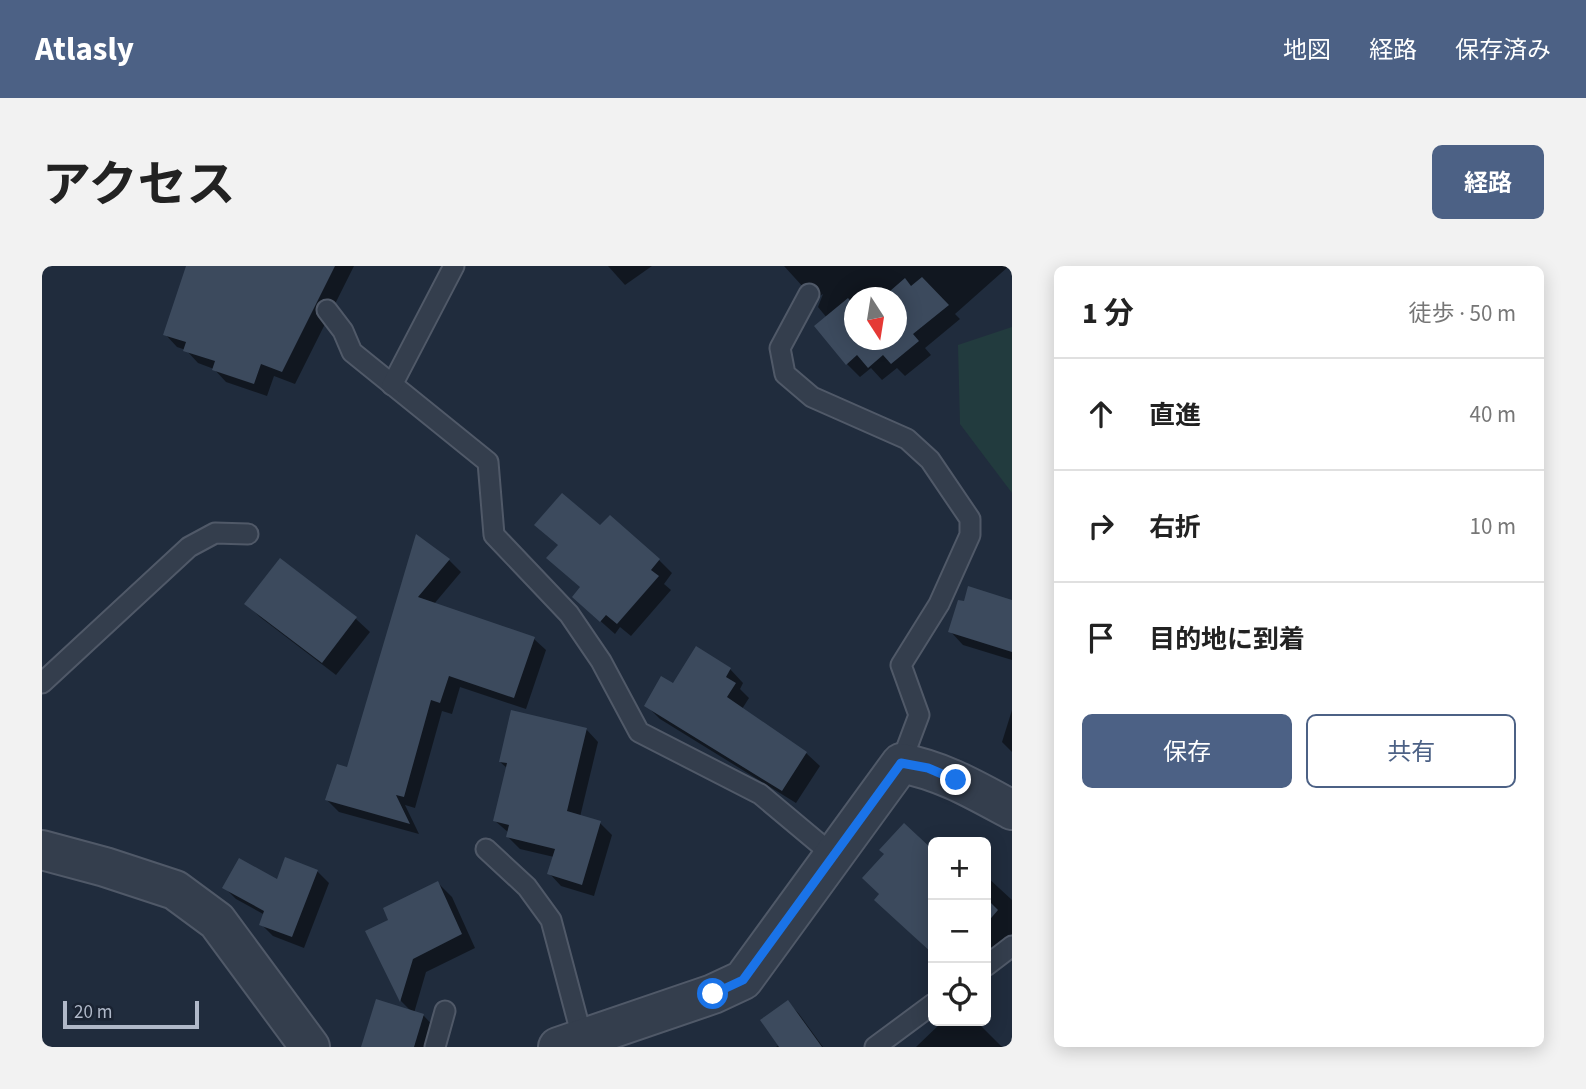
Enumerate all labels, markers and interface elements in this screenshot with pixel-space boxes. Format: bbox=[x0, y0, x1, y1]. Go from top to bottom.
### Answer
text: Atlasly bbox=[35, 26, 134, 73]
text: 地図 bbox=[1283, 33, 1331, 68]
text: 経路 bbox=[1369, 33, 1417, 68]
text: 保存済み bbox=[1455, 33, 1551, 68]
button: 経路 bbox=[1432, 145, 1544, 219]
text: アクセス bbox=[42, 151, 236, 221]
north arrow bbox=[844, 287, 907, 350]
text: 1 分 bbox=[1082, 292, 1134, 335]
text: 徒歩 · 50 m bbox=[1409, 297, 1516, 330]
icon: ahead bbox=[1082, 395, 1120, 433]
text: 直進 bbox=[1149, 397, 1201, 434]
text: 40 m bbox=[1469, 398, 1516, 431]
icon: right bbox=[1082, 507, 1120, 545]
text: 右折 bbox=[1149, 509, 1201, 546]
text: 10 m bbox=[1469, 510, 1516, 543]
icon: arrive bbox=[1082, 619, 1120, 657]
text: 目的地に到着 bbox=[1149, 621, 1305, 658]
button: 保存 bbox=[1082, 714, 1292, 788]
button: 共有 bbox=[1306, 714, 1516, 788]
route end bbox=[940, 764, 971, 795]
map controls bbox=[928, 837, 991, 1026]
button: + bbox=[928, 837, 991, 900]
button: − bbox=[928, 900, 991, 963]
button: locate bbox=[928, 963, 991, 1026]
route start bbox=[697, 978, 728, 1009]
scale bar bbox=[63, 998, 200, 1030]
text: 20 m bbox=[74, 999, 112, 1026]

